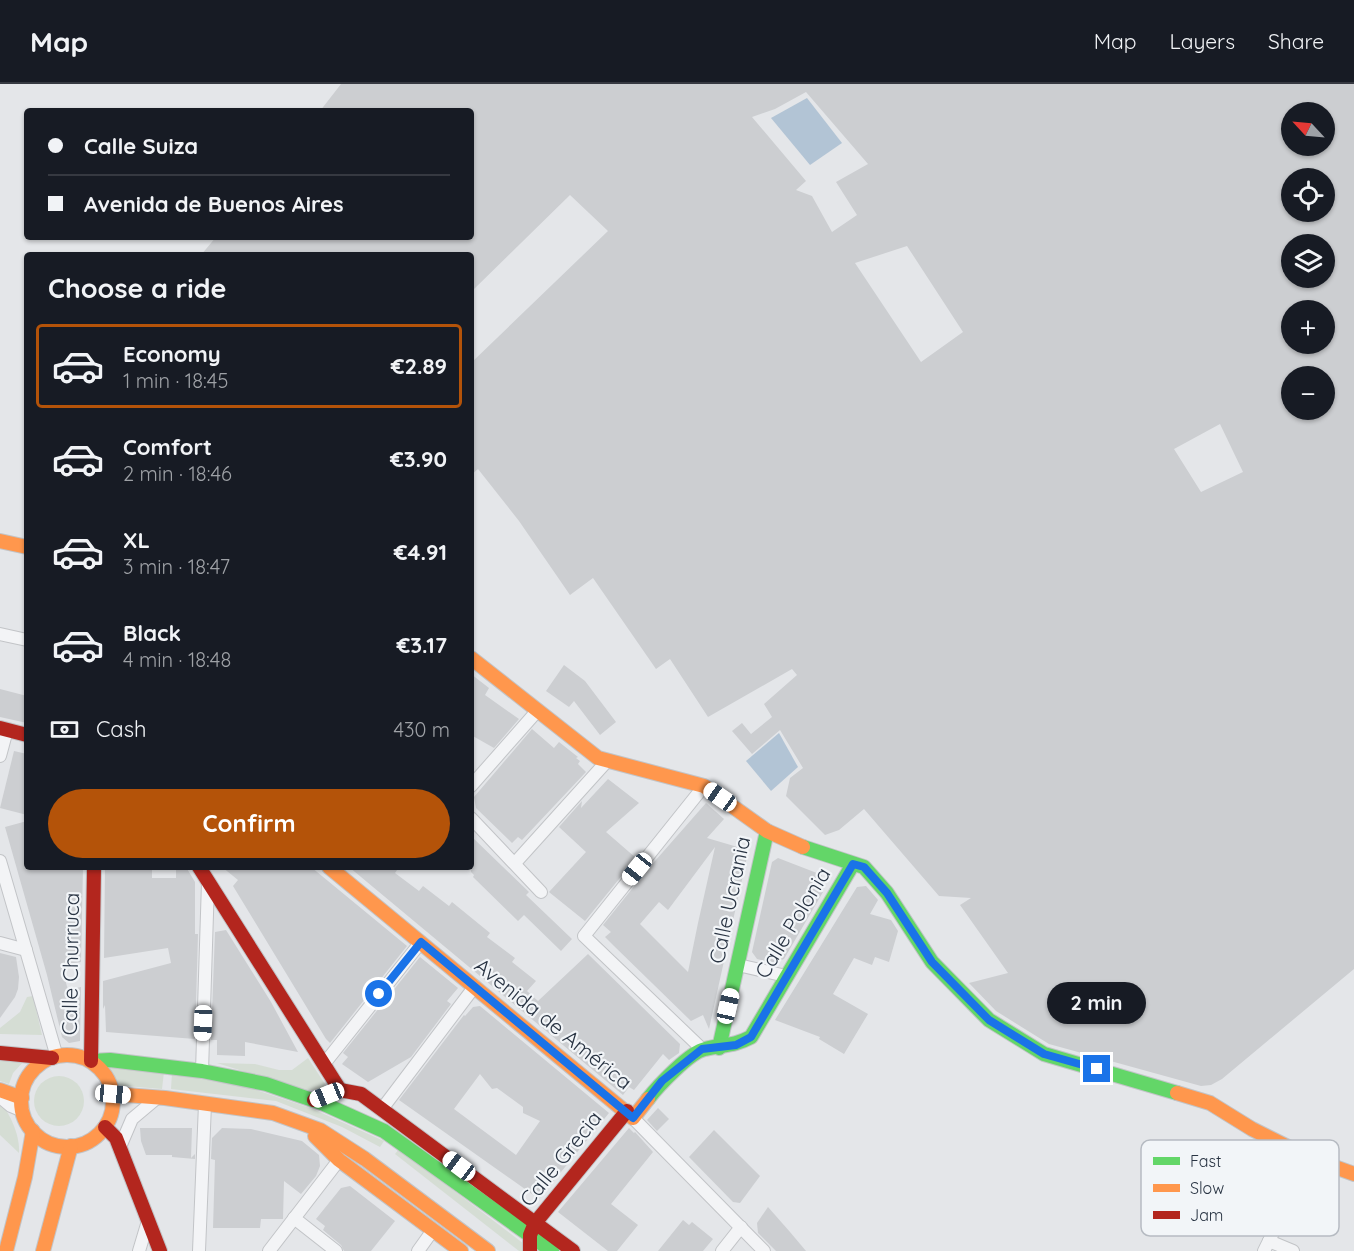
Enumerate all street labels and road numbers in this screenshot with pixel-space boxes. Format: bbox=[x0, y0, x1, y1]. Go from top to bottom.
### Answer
street label: Calle Ucrania bbox=[703, 834, 755, 966]
street label: Calle Polonia bbox=[749, 862, 836, 983]
street label: Calle Churruca bbox=[56, 892, 84, 1036]
street label: Avenida de América bbox=[470, 952, 638, 1095]
street label: Calle Grecia bbox=[514, 1105, 607, 1211]

